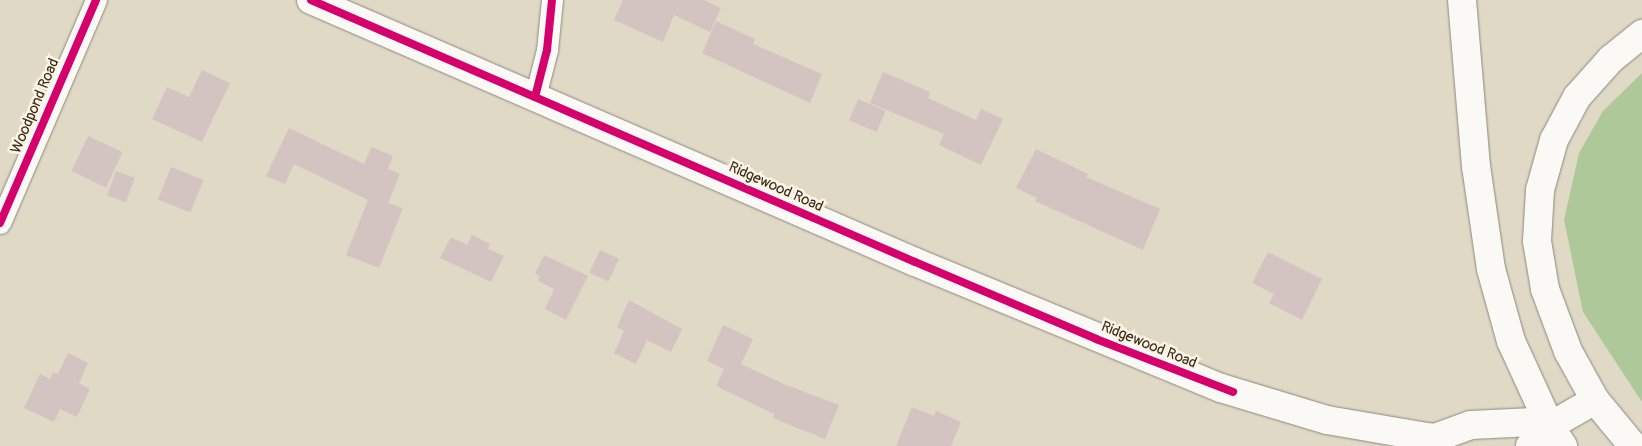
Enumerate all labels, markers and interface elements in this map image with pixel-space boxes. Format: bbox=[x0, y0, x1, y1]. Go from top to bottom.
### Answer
street label: Woodpond Road bbox=[7, 56, 63, 156]
street label: Ridgewood Road bbox=[726, 158, 826, 216]
street label: Ridgewood Road bbox=[1099, 318, 1199, 372]

